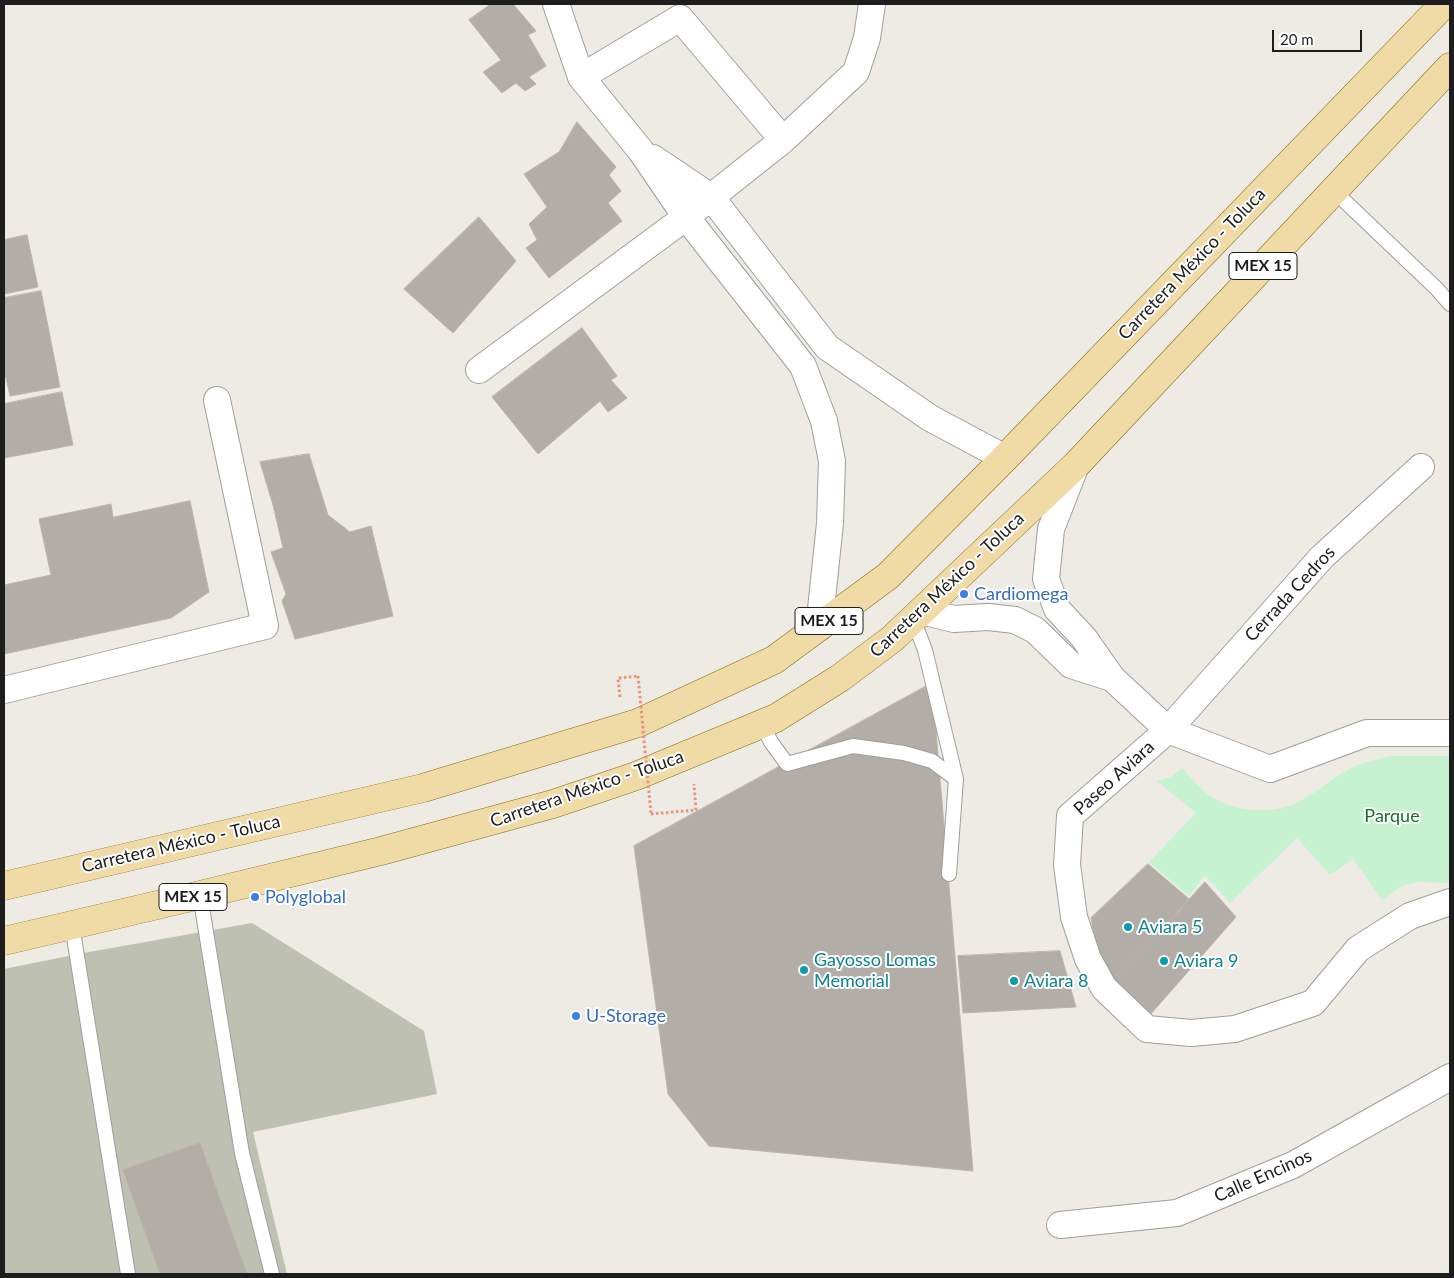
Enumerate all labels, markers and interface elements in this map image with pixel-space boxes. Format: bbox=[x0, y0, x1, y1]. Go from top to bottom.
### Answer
scale bar bbox=[1274, 20, 1364, 52]
text: 20 m bbox=[1280, 30, 1314, 48]
street label: Carretera México - Toluca bbox=[1114, 183, 1270, 345]
road number: MEX 15 bbox=[1229, 252, 1297, 280]
street label: Carretera México - Toluca bbox=[865, 508, 1029, 662]
street label: Cerrada Cedros bbox=[1240, 542, 1340, 646]
place label: Cardiomega bbox=[974, 583, 1068, 605]
marker: Cardiomega bbox=[958, 588, 970, 600]
road number: MEX 15 bbox=[795, 608, 863, 634]
street label: Paseo Aviara bbox=[1069, 736, 1159, 820]
street label: Carretera México - Toluca bbox=[487, 746, 687, 832]
park label: Parque bbox=[1364, 805, 1420, 827]
street label: Carretera México - Toluca bbox=[80, 811, 282, 877]
road number: MEX 15 bbox=[159, 884, 227, 910]
place label: Polyglobal bbox=[265, 886, 346, 908]
marker: Polyglobal bbox=[249, 891, 261, 903]
place label: Aviara 5 bbox=[1138, 916, 1202, 938]
marker: Aviara 5 bbox=[1122, 921, 1134, 933]
place label: Gayosso Lomas Memorial bbox=[814, 949, 936, 992]
place label: Aviara 9 bbox=[1174, 950, 1238, 972]
marker: Aviara 9 bbox=[1158, 955, 1170, 967]
marker: Gayosso Lomas Memorial bbox=[798, 964, 810, 976]
place label: Aviara 8 bbox=[1024, 970, 1088, 992]
marker: Aviara 8 bbox=[1008, 975, 1020, 987]
place label: U-Storage bbox=[586, 1005, 666, 1027]
marker: U-Storage bbox=[570, 1010, 582, 1022]
street label: Calle Encinos bbox=[1211, 1145, 1315, 1207]

